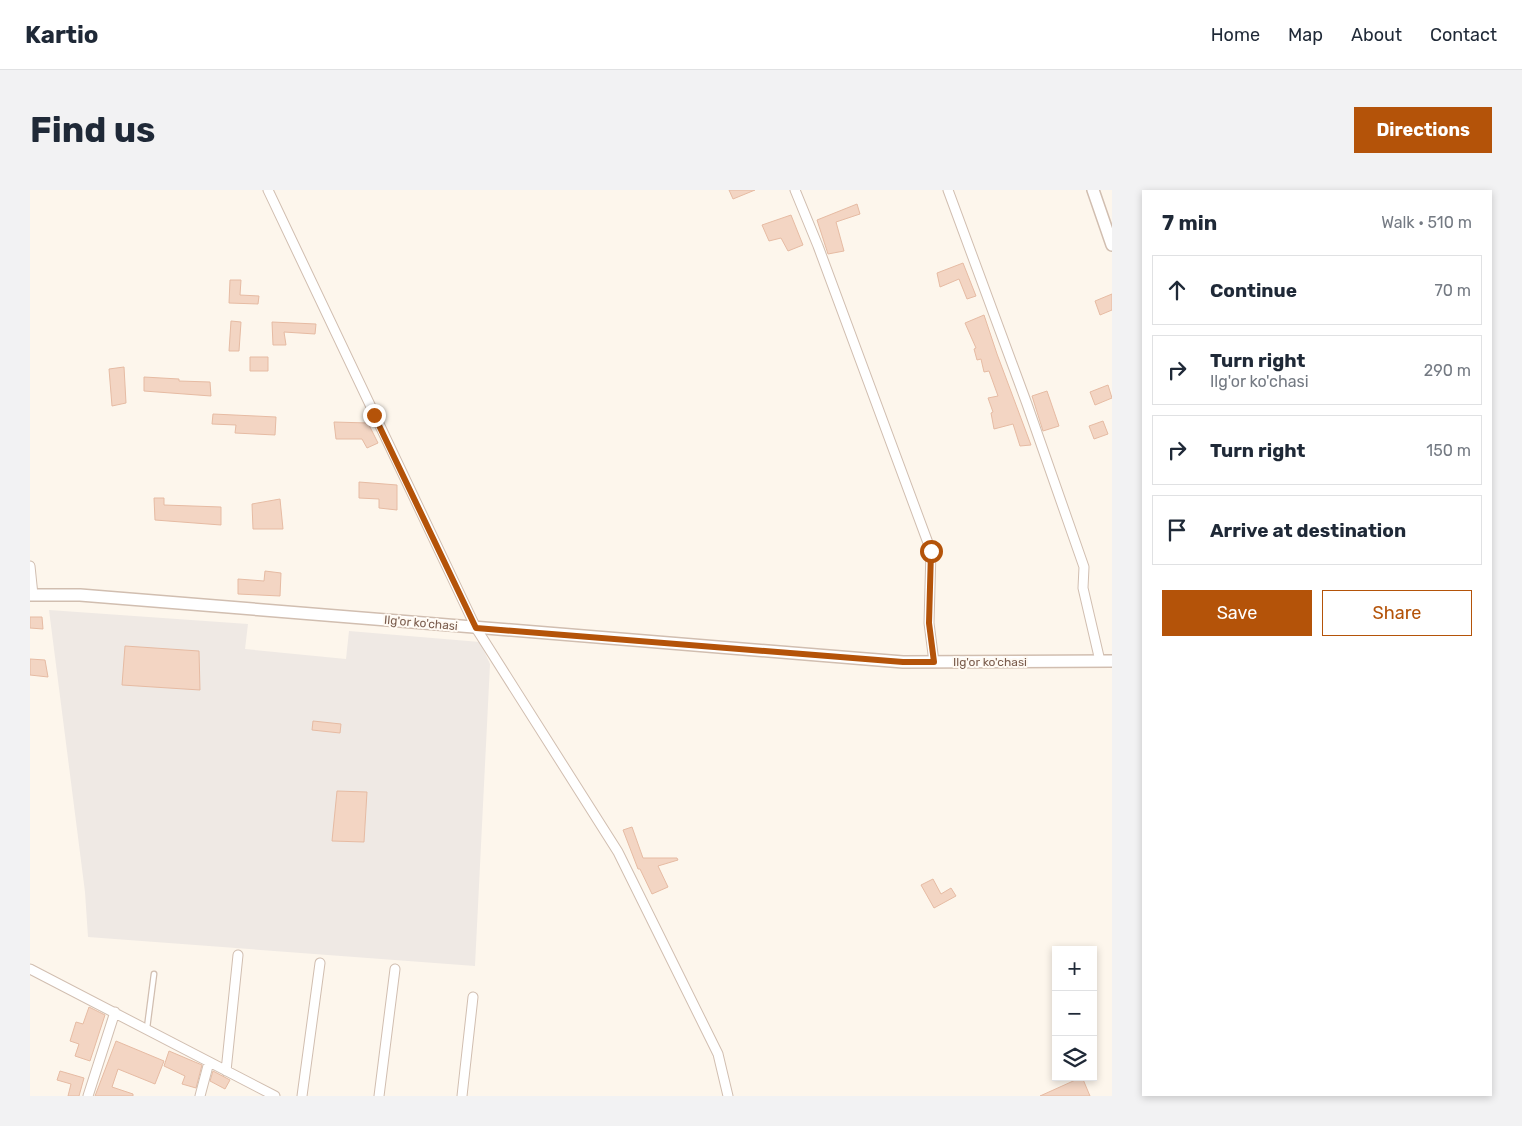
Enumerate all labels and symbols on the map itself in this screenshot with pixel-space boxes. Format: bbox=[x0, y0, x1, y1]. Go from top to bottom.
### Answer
route end bbox=[363, 404, 386, 427]
route start bbox=[920, 540, 943, 563]
street label: Ilg'or ko'chasi bbox=[384, 613, 459, 633]
street label: Ilg'or ko'chasi bbox=[953, 655, 1027, 669]

